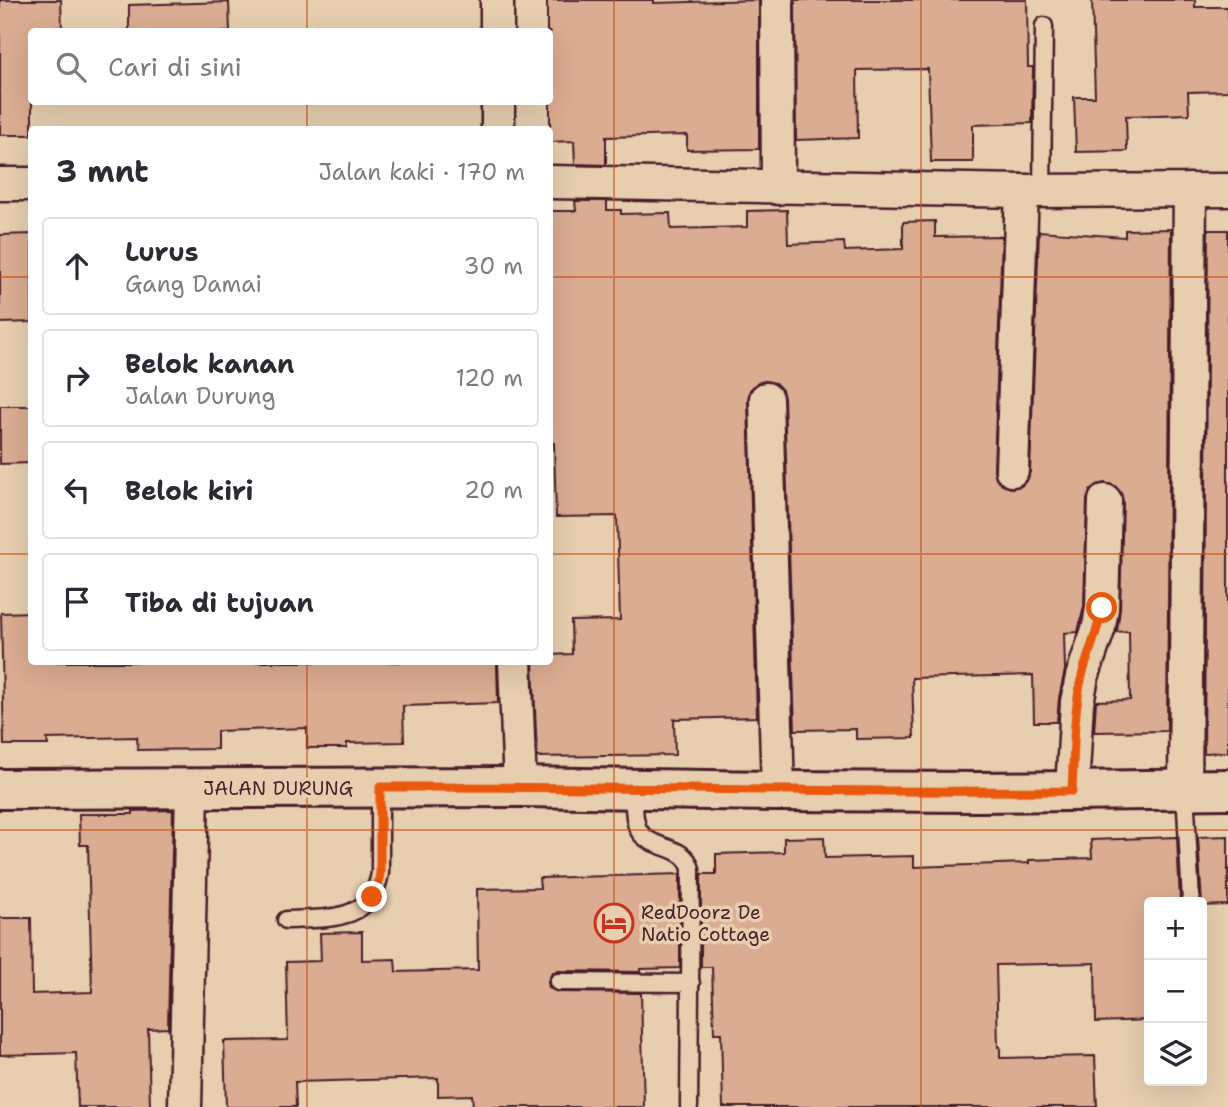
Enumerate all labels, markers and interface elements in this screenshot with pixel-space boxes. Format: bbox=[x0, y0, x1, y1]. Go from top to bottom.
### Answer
search box bbox=[28, 28, 553, 105]
icon: search bbox=[52, 48, 90, 86]
text: Cari di sini bbox=[108, 49, 242, 84]
text: 3 mnt bbox=[56, 151, 149, 192]
text: Jalan kaki · 170 m bbox=[318, 157, 525, 187]
text: Lurus bbox=[125, 234, 198, 269]
icon: ahead bbox=[58, 247, 96, 285]
text: 30 m bbox=[464, 251, 523, 281]
text: Gang Damai bbox=[125, 269, 262, 299]
text: Belok kanan bbox=[125, 346, 294, 381]
icon: right bbox=[58, 359, 96, 397]
text: 120 m bbox=[455, 363, 523, 393]
text: Jalan Durung bbox=[125, 381, 276, 411]
icon: left bbox=[58, 471, 96, 509]
text: Belok kiri bbox=[125, 473, 254, 508]
text: 20 m bbox=[464, 475, 523, 505]
icon: arrive bbox=[58, 583, 96, 621]
text: Tiba di tujuan bbox=[125, 585, 314, 620]
route start bbox=[1086, 592, 1117, 623]
street label: JALAN DURUNG bbox=[203, 776, 353, 801]
route end bbox=[356, 881, 387, 912]
map controls bbox=[1144, 897, 1207, 1086]
button: + bbox=[1144, 897, 1207, 960]
place label: RedDoorz De Natio Cottage bbox=[641, 900, 770, 947]
hotel icon: RedDoorz De Natio Cottage bbox=[593, 902, 635, 944]
button: − bbox=[1144, 960, 1207, 1023]
button: layers bbox=[1144, 1023, 1207, 1086]

